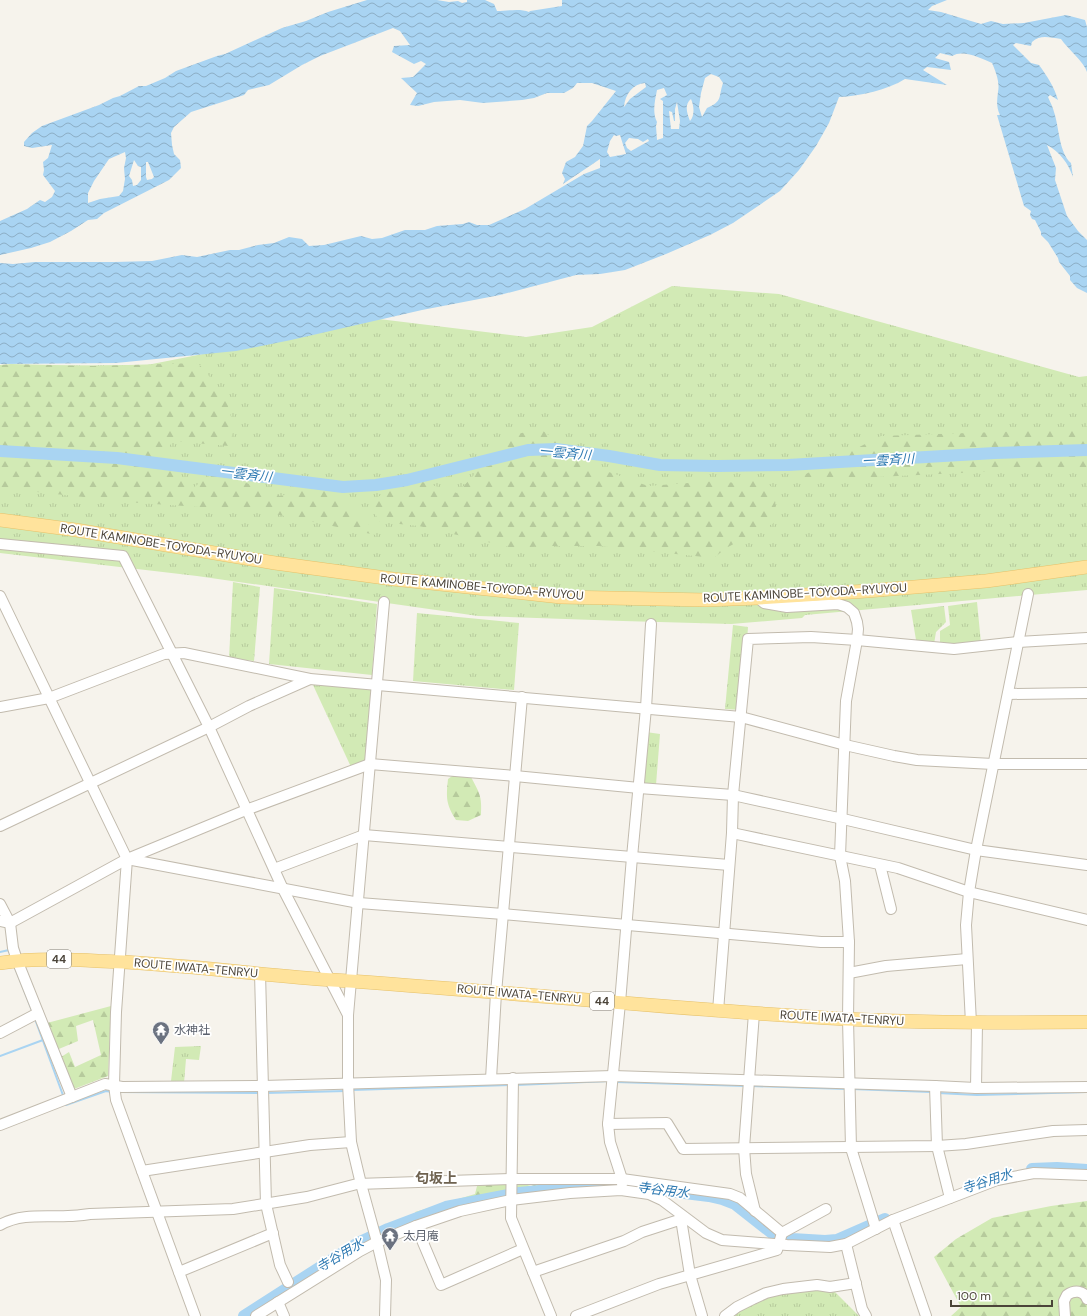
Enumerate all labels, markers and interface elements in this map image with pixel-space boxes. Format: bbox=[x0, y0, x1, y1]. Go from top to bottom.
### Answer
water label: 一雲斉川 bbox=[538, 442, 594, 464]
water label: 一雲斉川 bbox=[862, 450, 916, 470]
water label: 一雲斉川 bbox=[219, 462, 275, 486]
street label: ROUTE KAMINOBE-TOYODA-RYUYOU bbox=[59, 520, 263, 568]
street label: ROUTE KAMINOBE-TOYODA-RYUYOU bbox=[380, 570, 584, 604]
street label: ROUTE KAMINOBE-TOYODA-RYUYOU bbox=[703, 580, 907, 606]
road number: 44 bbox=[47, 950, 71, 968]
street label: ROUTE IWATA-TENRYU bbox=[133, 955, 259, 981]
street label: ROUTE IWATA-TENRYU bbox=[456, 981, 582, 1007]
road number: 44 bbox=[590, 992, 614, 1010]
street label: ROUTE IWATA-TENRYU bbox=[780, 1007, 905, 1029]
temple icon: 水神社 bbox=[151, 1020, 171, 1045]
place label: 水神社 bbox=[174, 1022, 210, 1038]
water label: 寺谷用水 bbox=[960, 1164, 1016, 1197]
district label: 匂坂上 bbox=[415, 1169, 457, 1187]
water label: 寺谷用水 bbox=[636, 1178, 692, 1202]
temple icon: 太月庵 bbox=[380, 1226, 400, 1251]
place label: 太月庵 bbox=[403, 1228, 439, 1244]
water label: 寺谷用水 bbox=[313, 1233, 368, 1276]
scale bar bbox=[951, 1282, 1052, 1308]
text: 100 m bbox=[957, 1288, 991, 1304]

